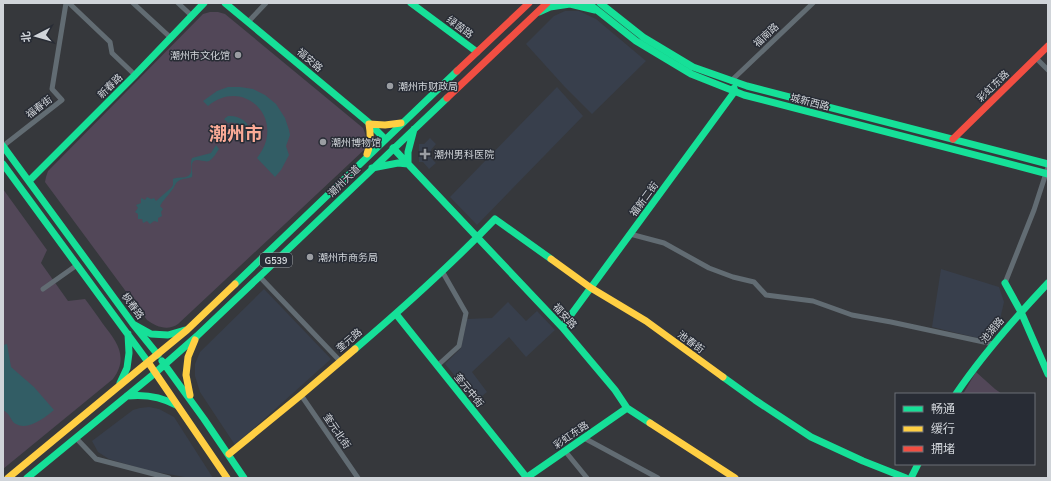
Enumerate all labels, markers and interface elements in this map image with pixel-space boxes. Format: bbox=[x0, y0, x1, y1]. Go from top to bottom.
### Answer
street label: 绿茵路 bbox=[444, 13, 476, 41]
north arrow bbox=[16, 16, 56, 56]
street label: 福南路 bbox=[751, 20, 781, 50]
text: 北 bbox=[19, 31, 34, 43]
street label: 福安路 bbox=[294, 45, 326, 75]
place label: 潮州市文化馆 bbox=[170, 49, 230, 62]
marker: 潮州市文化馆 bbox=[233, 50, 243, 60]
street label: 彩虹东路 bbox=[974, 67, 1012, 105]
street label: 新春路 bbox=[95, 71, 125, 101]
place label: 潮州市财政局 bbox=[398, 80, 458, 93]
marker: 潮州市财政局 bbox=[385, 81, 395, 91]
street label: 城新西路 bbox=[789, 91, 831, 113]
street label: 福春街 bbox=[23, 93, 55, 121]
district label: 潮州市 bbox=[209, 122, 263, 145]
place label: 潮州博物馆 bbox=[331, 136, 381, 149]
marker: 潮州博物馆 bbox=[318, 137, 328, 147]
marker: 潮州男科医院 bbox=[419, 148, 431, 160]
place label: 潮州男科医院 bbox=[434, 148, 494, 161]
street label: 潮州大道 bbox=[325, 162, 363, 200]
street label: 福新二街 bbox=[627, 179, 661, 219]
place label: 潮州市商务局 bbox=[318, 251, 378, 264]
marker: 潮州市商务局 bbox=[305, 252, 315, 262]
road number: G539 bbox=[260, 253, 292, 267]
street label: 枫春路 bbox=[119, 290, 147, 322]
street label: 福安路 bbox=[550, 301, 580, 331]
street label: 池湖路 bbox=[977, 314, 1007, 346]
street label: 奎元路 bbox=[333, 325, 365, 355]
street label: 池春街 bbox=[675, 328, 707, 356]
street label: 奎元中街 bbox=[451, 370, 487, 410]
legend bbox=[895, 393, 1035, 465]
text: 畅通 bbox=[931, 401, 955, 416]
street label: 奎元北街 bbox=[320, 411, 354, 451]
street label: 彩虹东路 bbox=[551, 418, 591, 452]
text: 缓行 bbox=[931, 421, 955, 436]
text: 拥堵 bbox=[931, 441, 955, 456]

